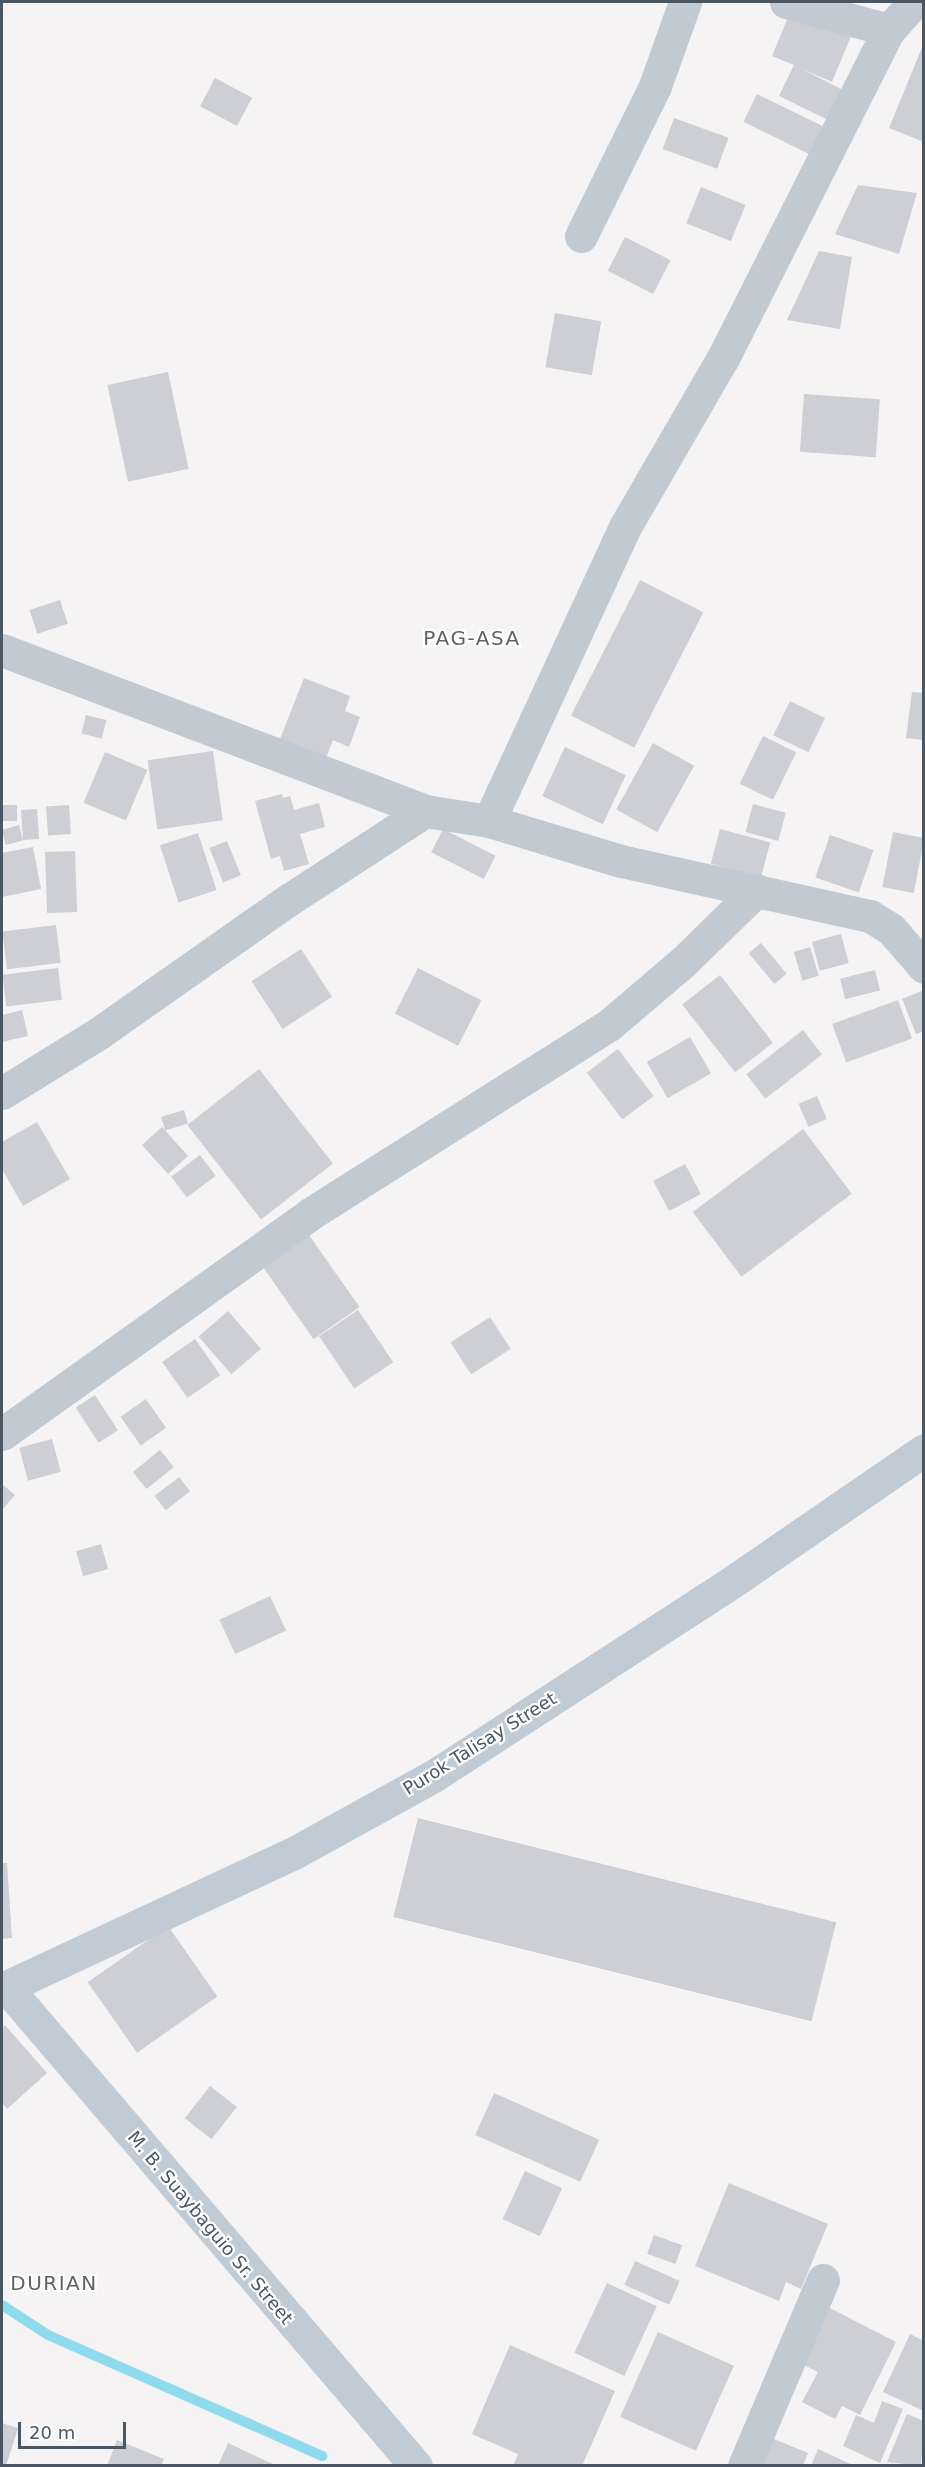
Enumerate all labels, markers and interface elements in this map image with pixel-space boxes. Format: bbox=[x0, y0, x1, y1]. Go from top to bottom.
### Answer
district label: PAG-ASA bbox=[423, 626, 521, 650]
street label: Purok Talisay Street bbox=[399, 1688, 561, 1800]
street label: M. B. Suaybaguio Sr. Street bbox=[123, 2127, 297, 2329]
district label: DURIAN bbox=[10, 2271, 98, 2295]
scale bar bbox=[21, 2410, 129, 2448]
text: 20 m bbox=[29, 2422, 75, 2443]

